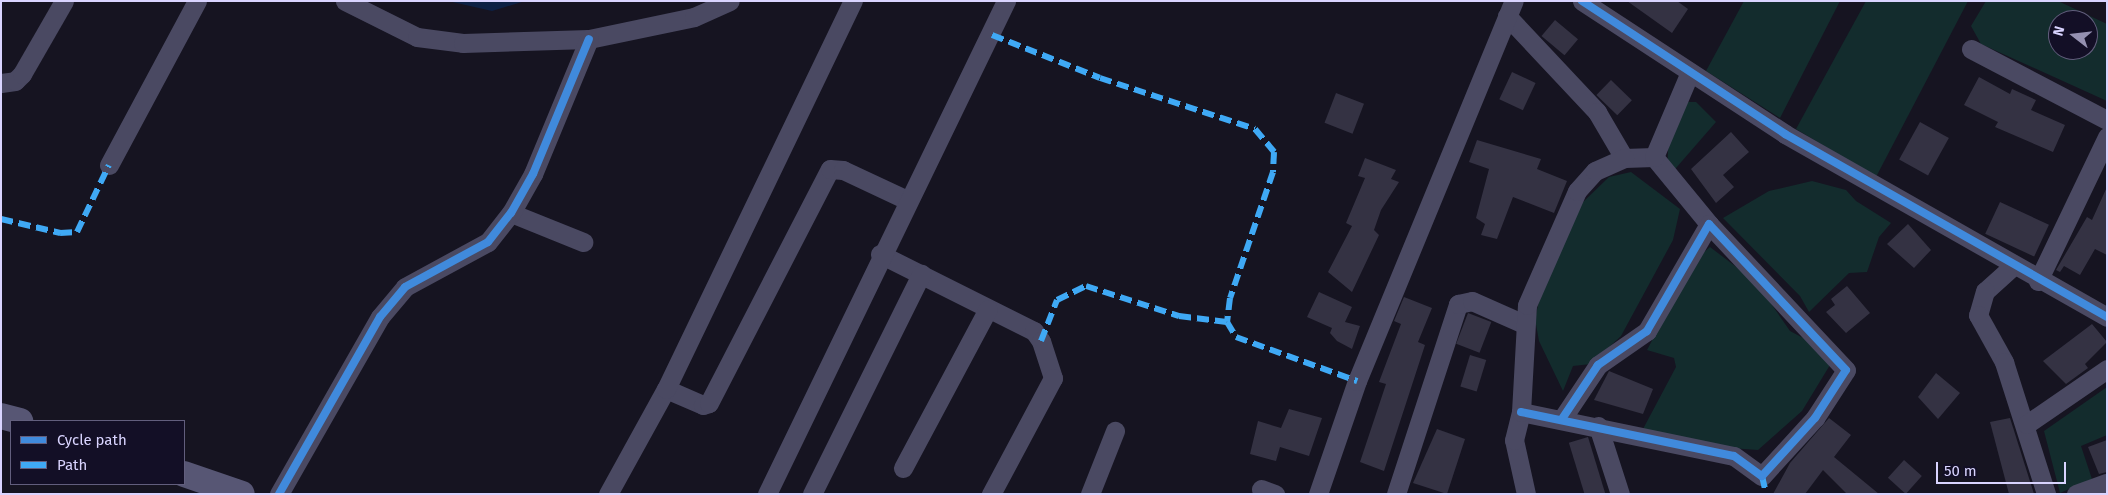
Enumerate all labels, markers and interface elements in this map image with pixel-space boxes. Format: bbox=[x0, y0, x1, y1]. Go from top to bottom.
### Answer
north arrow bbox=[2048, 10, 2098, 60]
text: N bbox=[2050, 24, 2069, 38]
legend bbox=[10, 420, 185, 485]
text: Cycle path bbox=[57, 431, 127, 449]
scale bar bbox=[1938, 452, 2068, 484]
text: Path bbox=[57, 456, 87, 474]
text: 50 m bbox=[1944, 462, 1977, 480]

